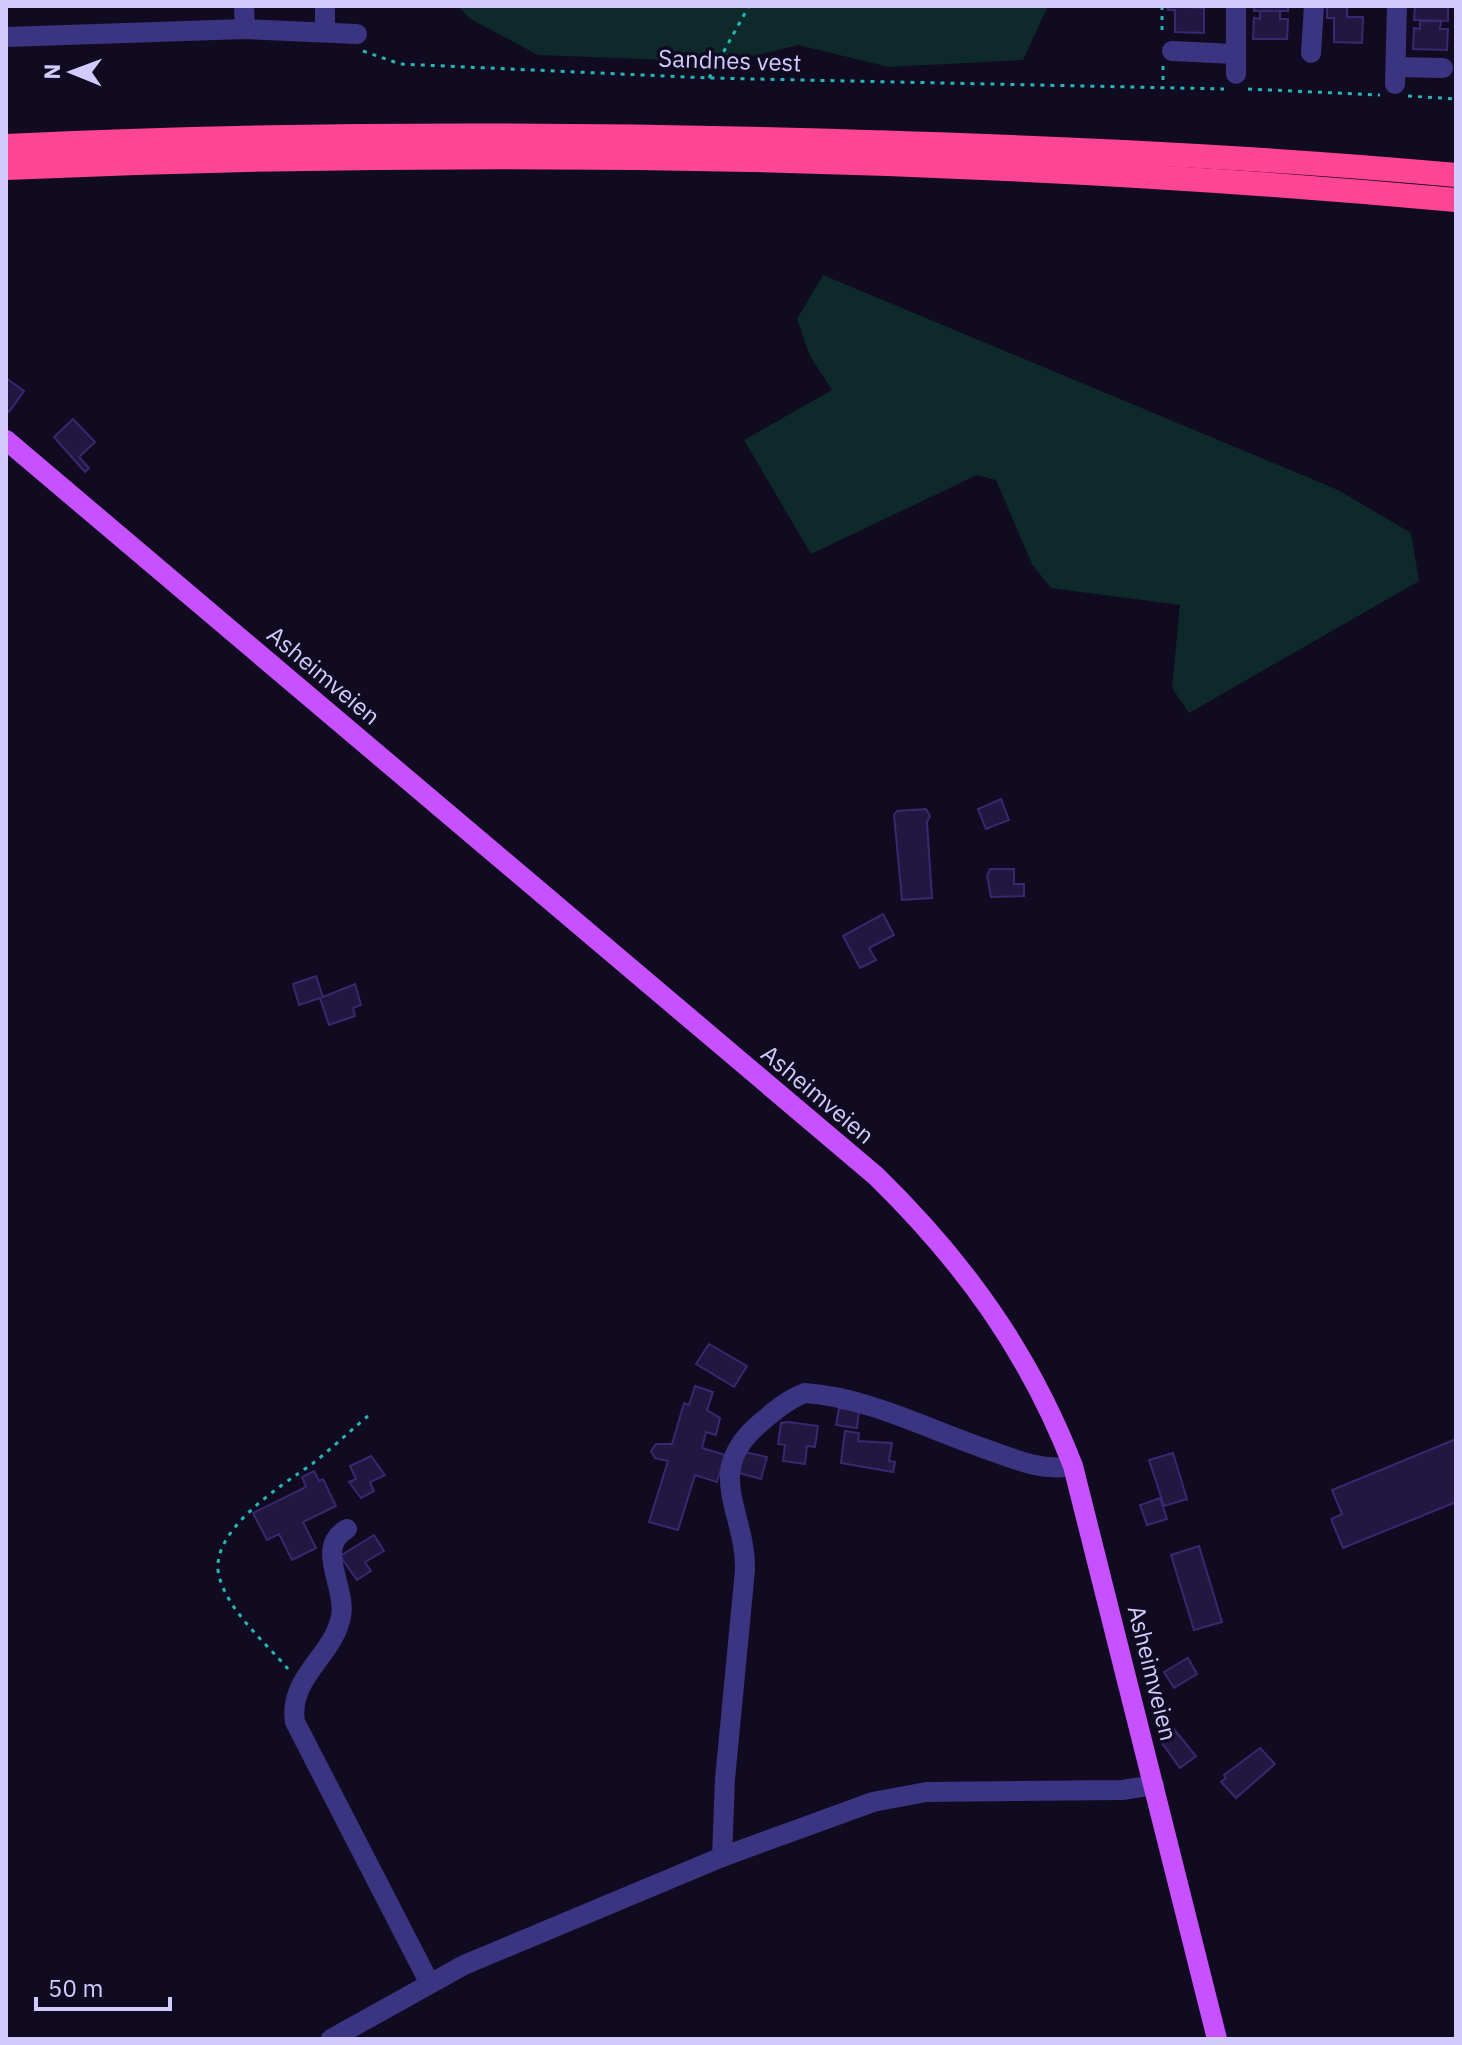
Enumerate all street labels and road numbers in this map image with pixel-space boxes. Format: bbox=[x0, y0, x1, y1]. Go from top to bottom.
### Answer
street label: Sandnes vest bbox=[658, 42, 802, 78]
street label: Asheimveien bbox=[261, 618, 387, 732]
street label: Asheimveien bbox=[755, 1037, 881, 1151]
street label: Asheimveien bbox=[1121, 1602, 1185, 1744]

